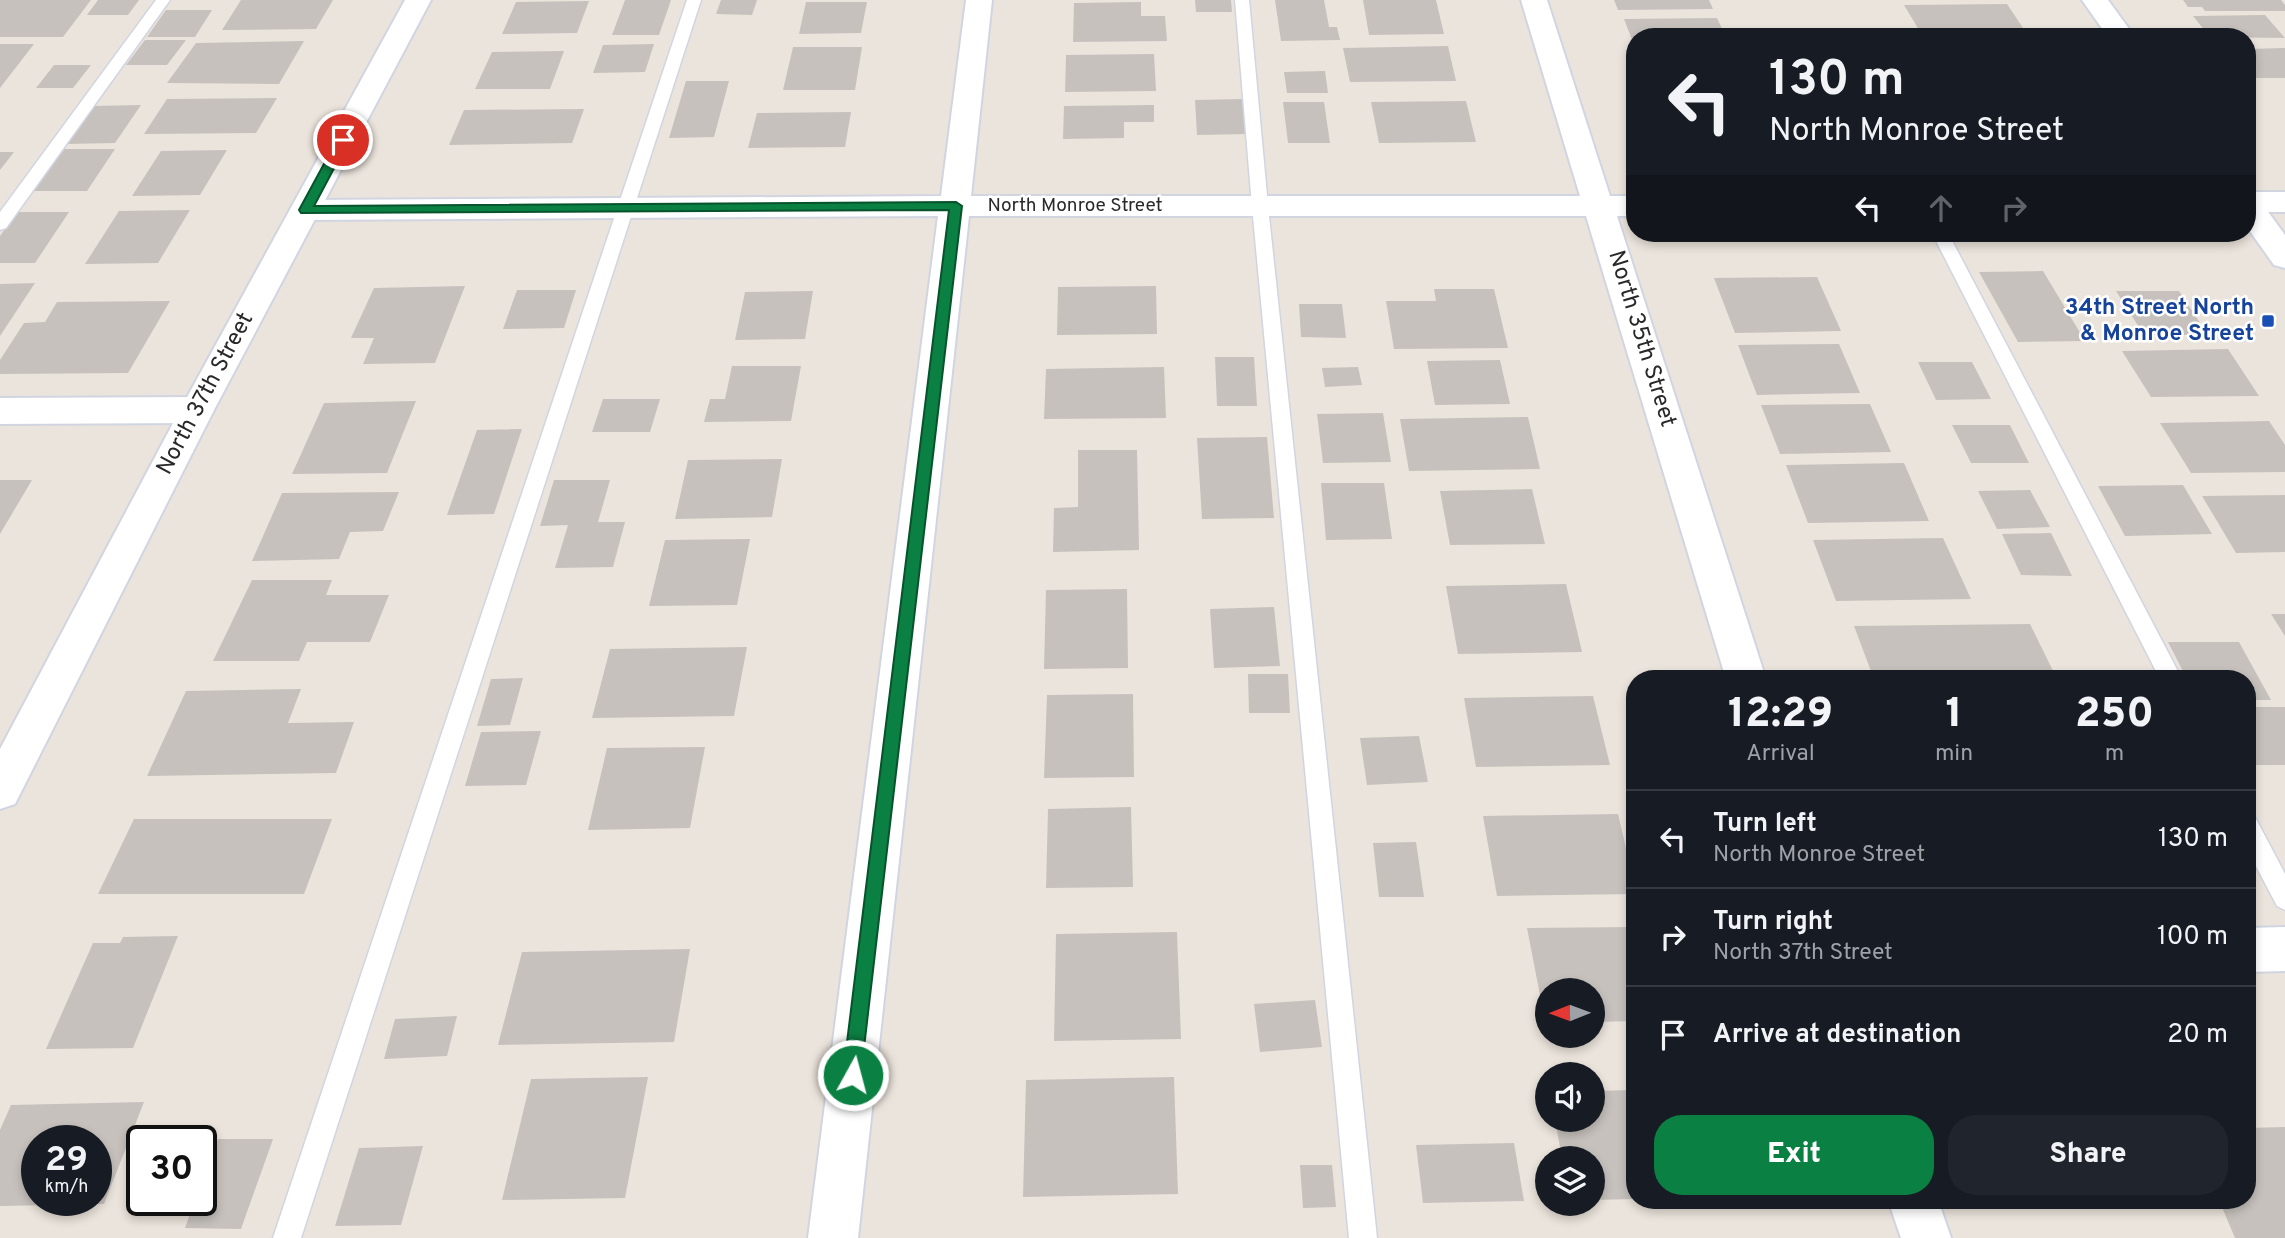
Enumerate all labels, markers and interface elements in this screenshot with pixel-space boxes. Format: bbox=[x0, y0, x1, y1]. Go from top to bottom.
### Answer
text: 130 m bbox=[1769, 51, 1905, 113]
icon: left bbox=[1654, 56, 1745, 147]
pin bbox=[313, 110, 373, 170]
text: North Monroe Street bbox=[1769, 112, 2064, 152]
icon: arrive bbox=[324, 121, 362, 159]
icon: left bbox=[1849, 189, 1887, 227]
icon: ahead bbox=[1922, 189, 1960, 227]
icon: right bbox=[1995, 189, 2033, 227]
street label: North Monroe Street bbox=[987, 194, 1163, 218]
street label: North 35th Street bbox=[1600, 247, 1682, 431]
place label: 34th Street North & Monroe Street bbox=[2065, 294, 2254, 349]
street label: North 37th Street bbox=[151, 308, 261, 480]
marker: 34th Street North & Monroe Street bbox=[2260, 313, 2276, 329]
text: 12:29 bbox=[1728, 689, 1833, 742]
text: 1 bbox=[1945, 689, 1963, 742]
text: 250 bbox=[2075, 689, 2154, 742]
text: Arrival bbox=[1746, 740, 1815, 769]
text: min bbox=[1935, 740, 1973, 769]
text: m bbox=[2105, 740, 2124, 769]
text: Turn left bbox=[1713, 808, 1817, 841]
icon: left bbox=[1654, 820, 1692, 858]
text: 130 m bbox=[2158, 823, 2228, 856]
text: North Monroe Street bbox=[1713, 841, 1925, 870]
text: Turn right bbox=[1713, 906, 1833, 939]
icon: right bbox=[1654, 918, 1692, 956]
text: 100 m bbox=[2157, 921, 2228, 954]
text: North 37th Street bbox=[1713, 939, 1893, 968]
north arrow bbox=[1535, 978, 1605, 1048]
map controls bbox=[1535, 978, 1605, 1216]
icon: arrive bbox=[1654, 1016, 1692, 1054]
text: Arrive at destination bbox=[1713, 1019, 1961, 1052]
text: 20 m bbox=[2167, 1019, 2228, 1052]
position arrow bbox=[816, 1038, 890, 1112]
button: sound bbox=[1535, 1062, 1605, 1132]
button: Exit bbox=[1654, 1115, 1934, 1195]
button: Share bbox=[1948, 1115, 2228, 1195]
speed limit sign: 30 bbox=[126, 1125, 217, 1216]
text: 29 bbox=[45, 1139, 88, 1183]
button: layers bbox=[1535, 1146, 1605, 1216]
text: km/h bbox=[45, 1176, 88, 1199]

